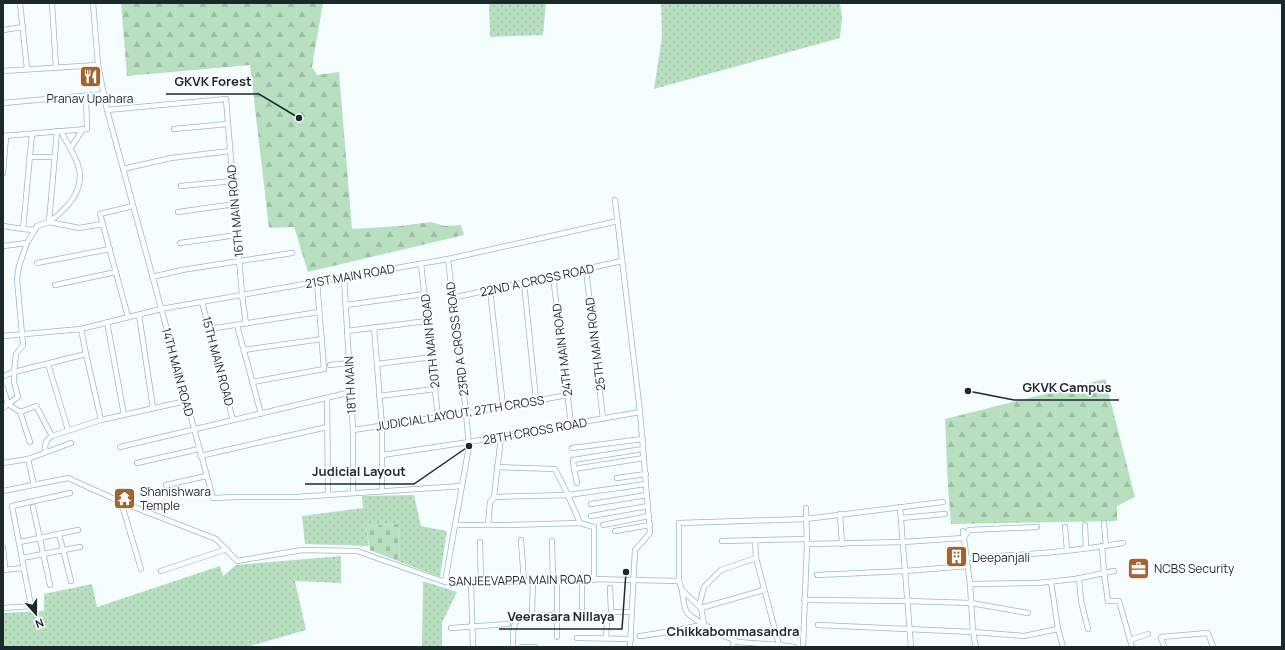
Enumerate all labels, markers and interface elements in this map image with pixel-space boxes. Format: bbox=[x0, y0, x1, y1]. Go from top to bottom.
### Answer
restaurant icon: Pranav Upahara bbox=[77, 64, 103, 90]
callout: GKVK Forest bbox=[166, 69, 259, 94]
text: GKVK Forest bbox=[174, 72, 252, 90]
place label: Pranav Upahara bbox=[47, 90, 133, 107]
street label: 16TH MAIN ROAD bbox=[222, 164, 248, 258]
street label: 21ST MAIN ROAD bbox=[304, 260, 396, 292]
street label: 22ND A CROSS ROAD bbox=[478, 260, 596, 300]
street label: 23RD A CROSS ROAD bbox=[442, 281, 472, 397]
street label: 20TH MAIN ROAD bbox=[417, 293, 443, 389]
street label: 25TH MAIN ROAD bbox=[581, 296, 609, 392]
street label: 24TH MAIN ROAD bbox=[548, 303, 576, 397]
street label: 15TH MAIN ROAD bbox=[198, 314, 238, 408]
street label: 14TH MAIN ROAD bbox=[158, 326, 198, 418]
street label: 18TH MAIN bbox=[340, 356, 360, 414]
callout: GKVK Campus bbox=[1014, 375, 1119, 400]
text: GKVK Campus bbox=[1023, 378, 1111, 396]
street label: JUDICIAL LAYOUT, 27TH CROSS bbox=[375, 391, 545, 435]
street label: 28TH CROSS ROAD bbox=[482, 413, 588, 449]
callout: Judicial Layout bbox=[305, 459, 414, 484]
text: Judicial Layout bbox=[312, 462, 406, 480]
place label: Shanishwara Temple bbox=[140, 483, 211, 514]
temple icon: Shanishwara Temple bbox=[111, 485, 137, 511]
building icon: Deepanjali bbox=[943, 544, 969, 570]
place label: Deepanjali bbox=[972, 549, 1030, 566]
office icon: NCBS Security bbox=[1126, 555, 1152, 581]
place label: NCBS Security bbox=[1154, 560, 1235, 577]
street label: SANJEEVAPPA MAIN ROAD bbox=[448, 570, 592, 590]
north arrow bbox=[16, 594, 56, 634]
callout: Veerasara Nillaya bbox=[499, 604, 622, 629]
text: Veerasara Nillaya bbox=[507, 607, 615, 625]
text: N bbox=[33, 615, 46, 632]
district label: Chikkabommasandra bbox=[667, 622, 799, 640]

